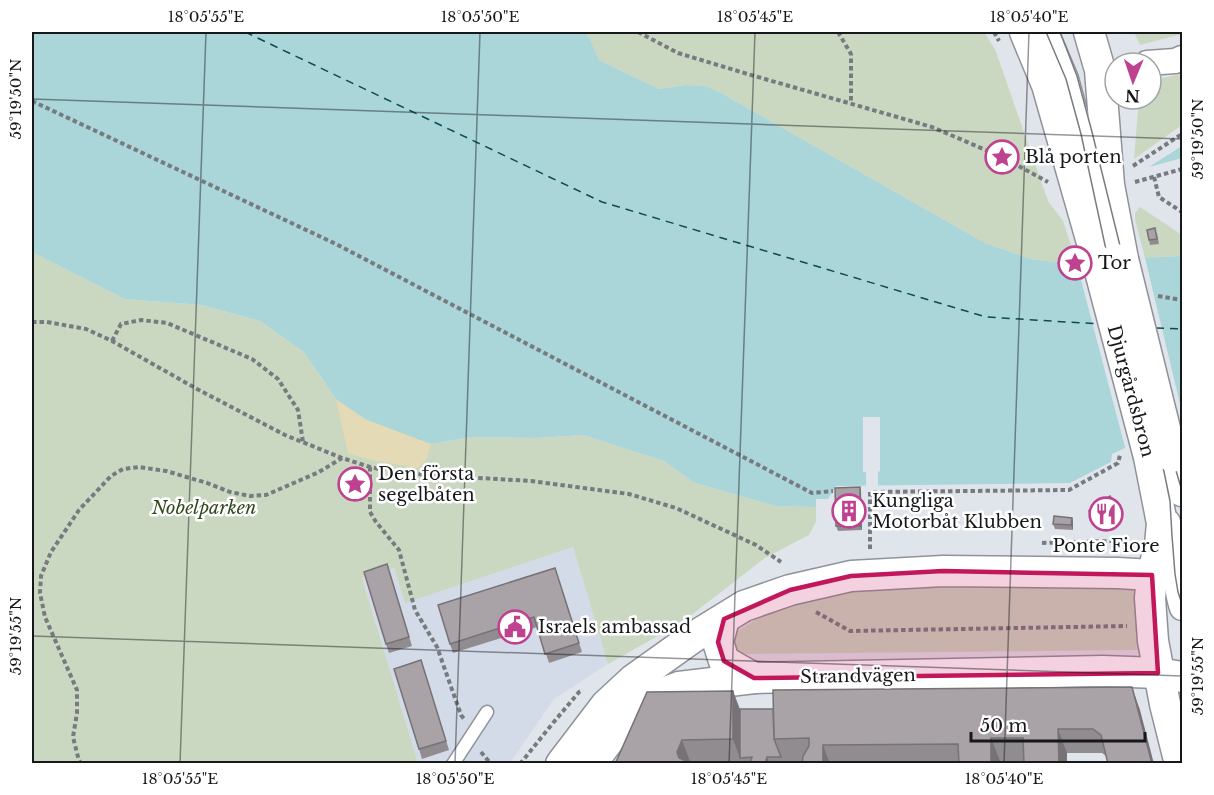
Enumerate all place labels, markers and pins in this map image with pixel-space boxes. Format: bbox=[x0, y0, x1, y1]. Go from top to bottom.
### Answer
place icon: Blå porten bbox=[984, 139, 1020, 175]
place label: Blå porten bbox=[1025, 146, 1122, 168]
place icon: Tor bbox=[1057, 245, 1093, 281]
place label: Tor bbox=[1098, 252, 1131, 274]
place label: Den första segelbåten bbox=[378, 463, 475, 506]
place icon: Den första segelbåten bbox=[337, 466, 373, 502]
place label: Kungliga Motorbåt Klubben bbox=[872, 490, 1042, 533]
building icon: Kungliga Motorbåt Klubben bbox=[831, 493, 867, 529]
restaurant icon: Ponte Fiore bbox=[1088, 496, 1124, 532]
place label: Ponte Fiore bbox=[1053, 535, 1159, 557]
public building icon: Israels ambassad bbox=[497, 609, 533, 645]
place label: Israels ambassad bbox=[538, 616, 691, 638]

